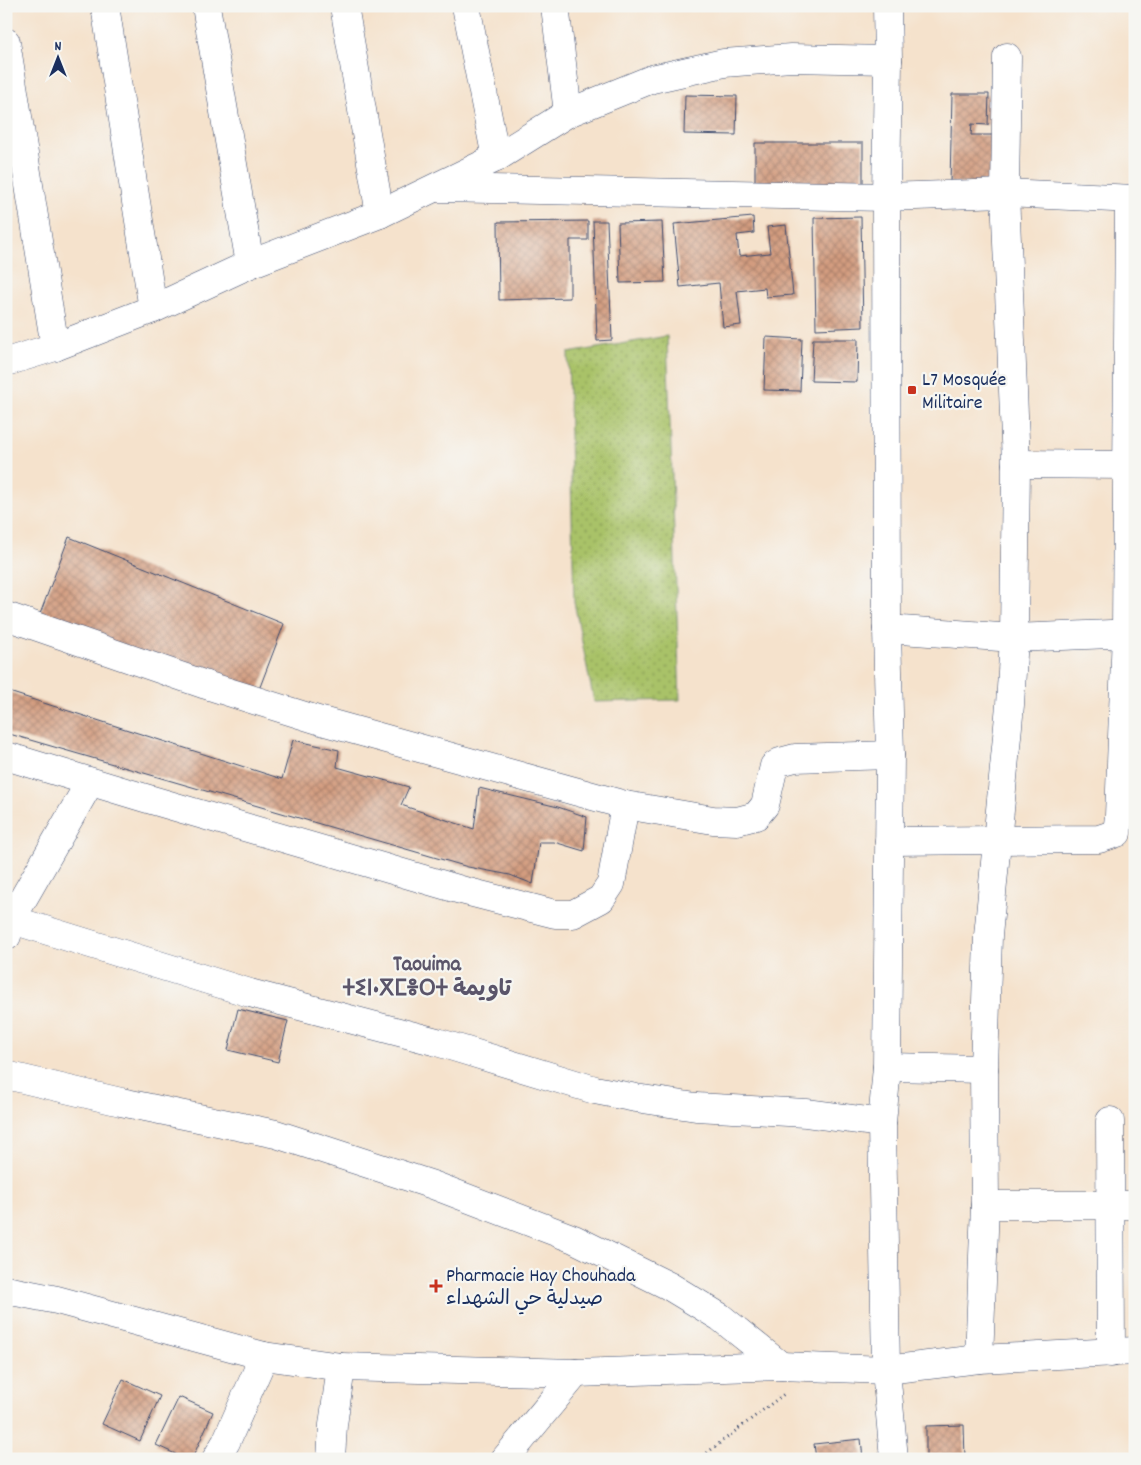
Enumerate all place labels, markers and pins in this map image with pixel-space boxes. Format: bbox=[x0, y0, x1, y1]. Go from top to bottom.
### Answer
place label: L7 Mosquée Militaire bbox=[922, 367, 1007, 418]
marker: L7 Mosquée Militaire bbox=[906, 384, 918, 396]
place label: Pharmacie Hay Chouhada صيدلية حي الشهداء bbox=[446, 1263, 636, 1315]
marker: Pharmacie Hay Chouhada صيدلية حي الشهداء bbox=[430, 1280, 442, 1292]

